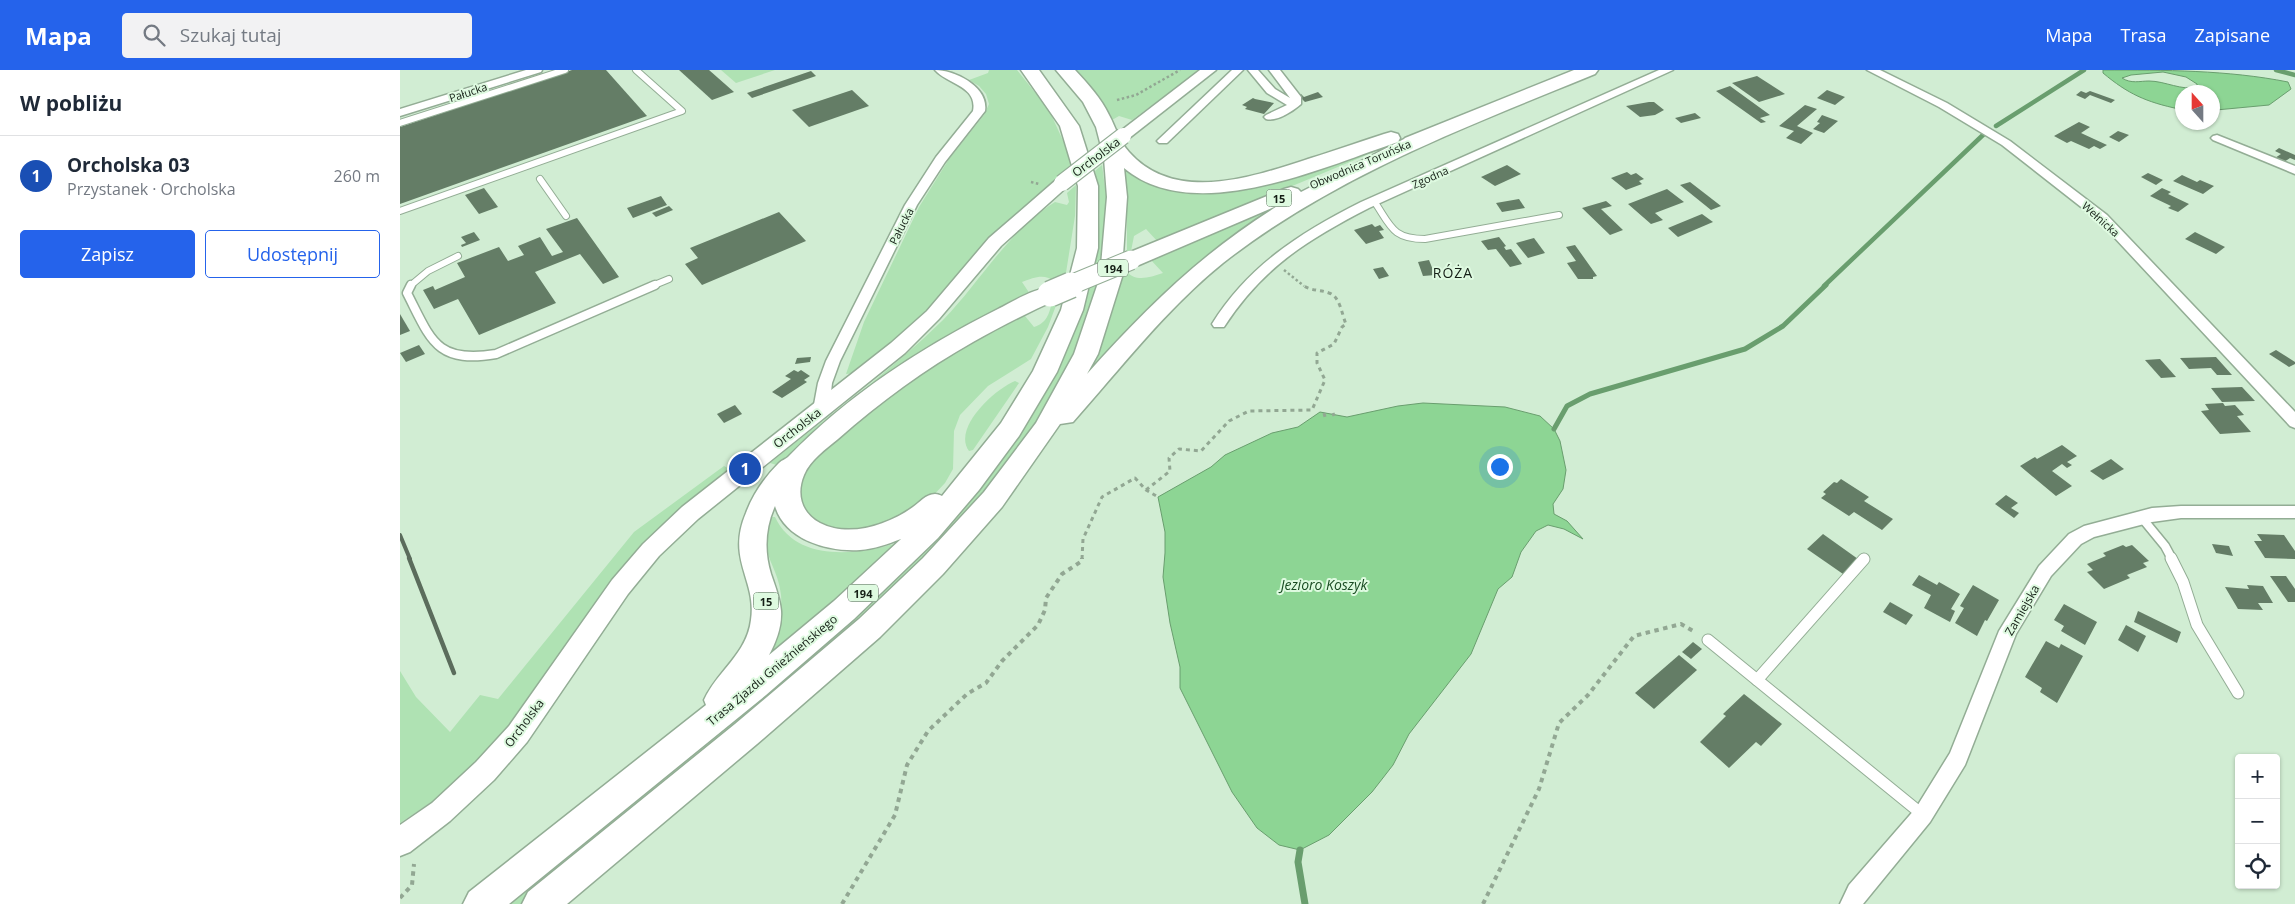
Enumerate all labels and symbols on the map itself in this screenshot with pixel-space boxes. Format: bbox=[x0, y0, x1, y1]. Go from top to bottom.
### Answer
street label: Pałucka bbox=[447, 79, 489, 105]
north arrow bbox=[2175, 85, 2220, 130]
street label: Orcholska bbox=[1068, 133, 1124, 181]
street label: Obwodnica Toruńska bbox=[1307, 136, 1413, 192]
street label: Zgodna bbox=[1409, 162, 1451, 192]
road number: 15 bbox=[1266, 190, 1292, 206]
street label: Wełnicka bbox=[2079, 198, 2123, 240]
street label: Pałucka bbox=[885, 205, 917, 247]
road number: 194 bbox=[1098, 260, 1128, 277]
district label: RÓŻA bbox=[1433, 263, 1473, 282]
street label: Orcholska bbox=[770, 404, 824, 452]
pin: 1 bbox=[729, 450, 761, 488]
your location bbox=[1487, 454, 1513, 480]
water label: Jezioro Koszyk bbox=[1278, 575, 1368, 594]
street label: Zamiejska bbox=[2001, 581, 2043, 639]
road number: 194 bbox=[848, 584, 878, 602]
road number: 15 bbox=[754, 592, 778, 610]
street label: Trasa Zjazdu Gnieźnieńskiego bbox=[703, 610, 841, 730]
street label: Orcholska bbox=[500, 695, 548, 751]

